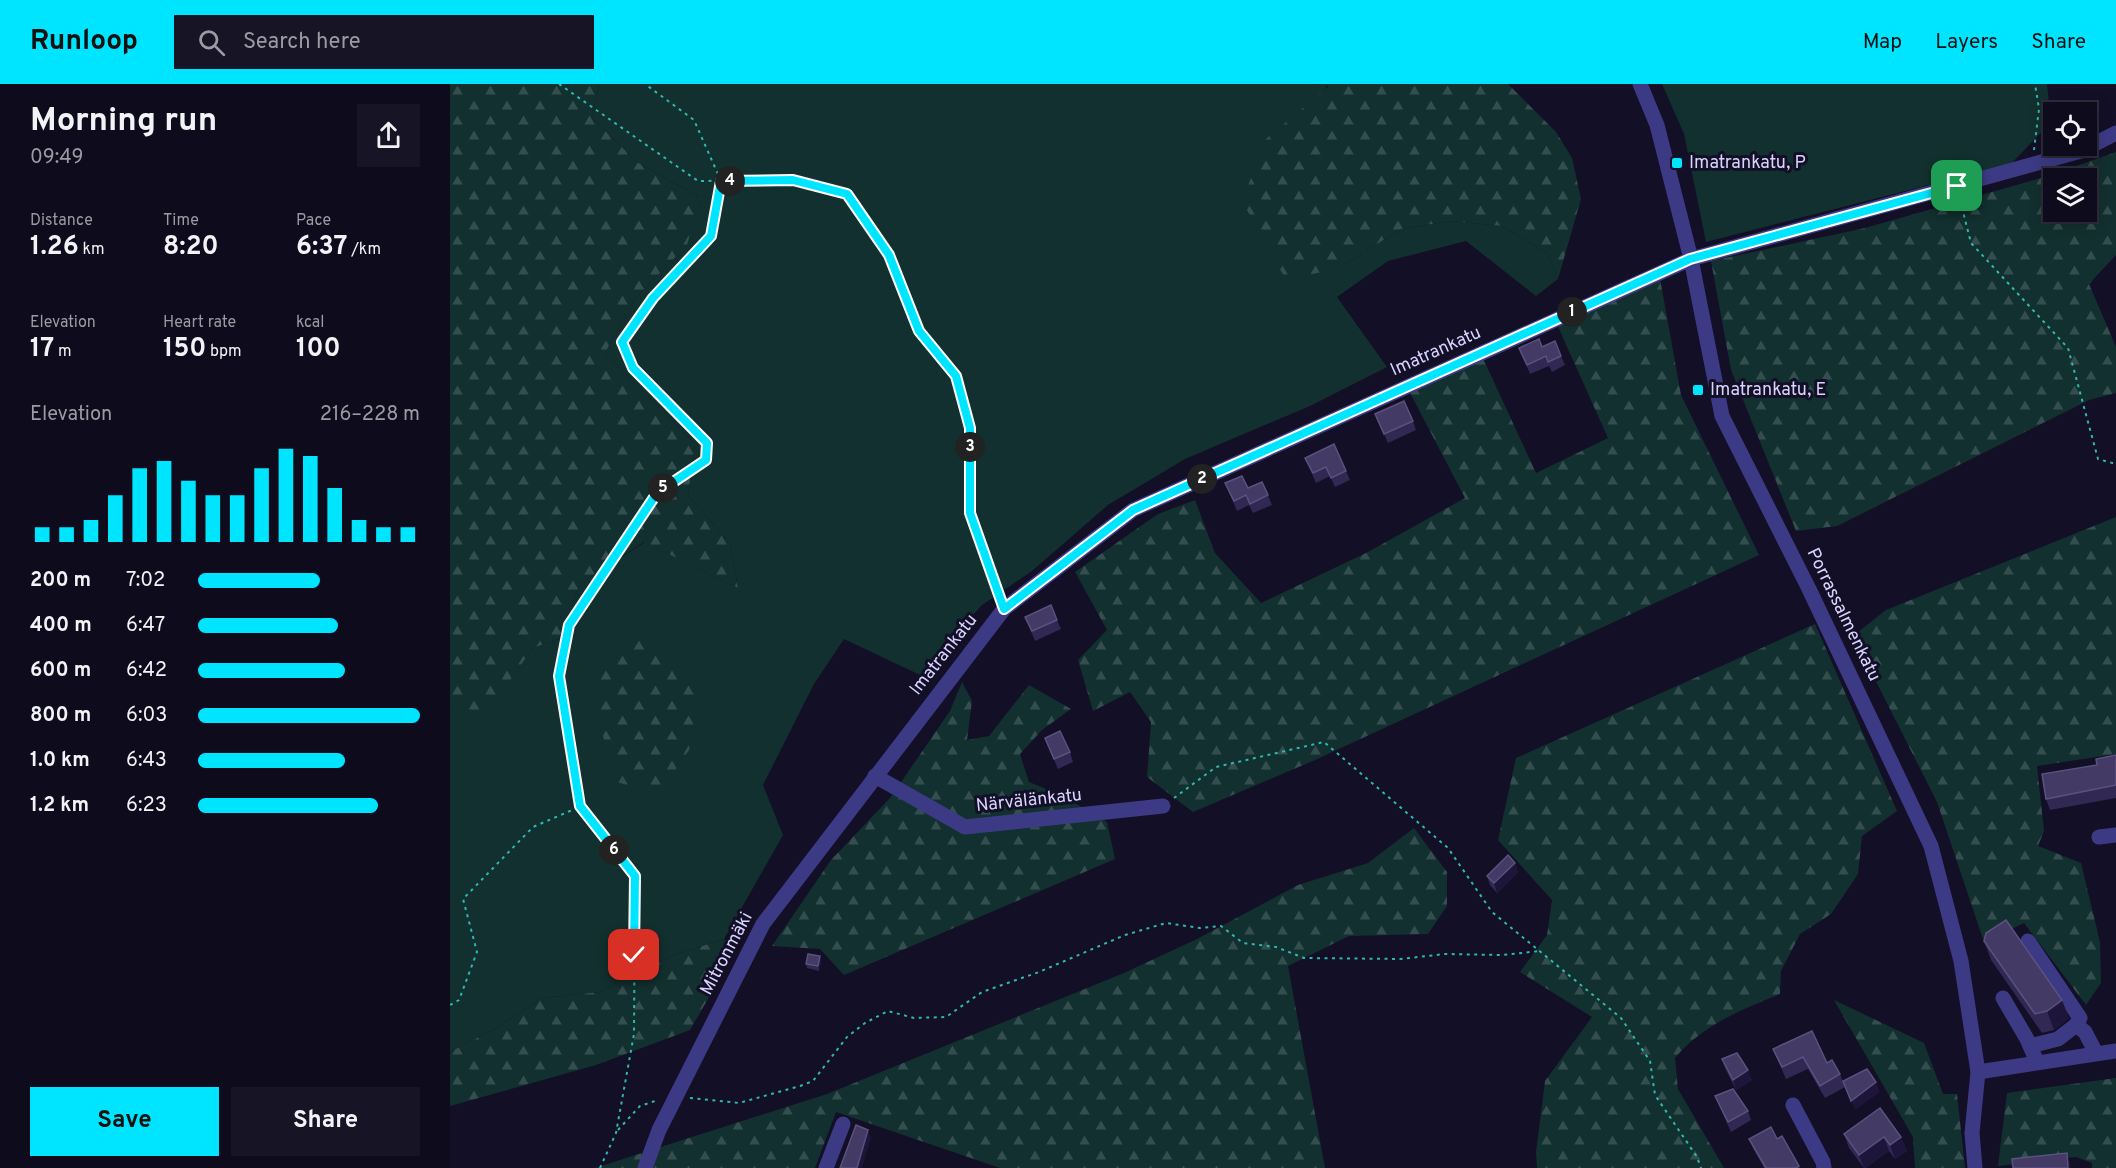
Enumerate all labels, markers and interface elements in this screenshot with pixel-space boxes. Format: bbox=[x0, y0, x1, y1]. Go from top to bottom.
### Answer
search box bbox=[174, 15, 594, 69]
text: Runloop bbox=[30, 24, 138, 60]
icon: search bbox=[195, 26, 228, 59]
text: Search here bbox=[243, 29, 361, 56]
text: Map bbox=[1863, 29, 1902, 56]
text: Layers bbox=[1935, 29, 1998, 56]
text: Share bbox=[2031, 29, 2086, 56]
text: Morning run bbox=[30, 101, 217, 143]
map controls bbox=[2043, 102, 2097, 222]
button: locate bbox=[2043, 102, 2097, 156]
button: share bbox=[357, 104, 420, 167]
text: 09:49 bbox=[30, 145, 83, 171]
place label: Imatrankatu, P bbox=[1689, 152, 1806, 175]
marker: Imatrankatu, P bbox=[1670, 156, 1684, 170]
pin bbox=[1931, 160, 1982, 211]
pin: 4 bbox=[715, 166, 745, 196]
button: layers bbox=[2043, 168, 2097, 222]
icon: arrive bbox=[1940, 169, 1973, 202]
text: 4 bbox=[725, 171, 735, 191]
text: Distance bbox=[30, 211, 93, 231]
text: Time bbox=[163, 211, 199, 231]
text: Pace bbox=[296, 211, 331, 231]
text: 1.26 bbox=[30, 231, 79, 264]
text: 8:20 bbox=[163, 231, 219, 264]
text: 6:37 bbox=[296, 231, 347, 264]
text: km bbox=[79, 240, 105, 260]
text: /km bbox=[347, 240, 381, 260]
pin: 1 bbox=[1557, 297, 1587, 327]
text: 1 bbox=[1569, 302, 1575, 322]
text: Elevation bbox=[30, 313, 96, 333]
text: Heart rate bbox=[163, 313, 236, 333]
text: kcal bbox=[296, 313, 324, 333]
street label: Imatrankatu bbox=[1387, 322, 1485, 382]
text: 17 bbox=[30, 333, 54, 366]
text: 150 bbox=[163, 333, 206, 366]
text: 100 bbox=[296, 333, 341, 366]
text: m bbox=[54, 342, 72, 362]
text: bpm bbox=[206, 342, 242, 362]
place label: Imatrankatu, E bbox=[1710, 379, 1826, 402]
marker: Imatrankatu, E bbox=[1691, 383, 1705, 397]
text: Elevation bbox=[30, 402, 112, 428]
text: 216–228 m bbox=[320, 402, 420, 428]
pin: 3 bbox=[955, 432, 985, 462]
text: 3 bbox=[965, 437, 975, 457]
pin: 2 bbox=[1187, 464, 1217, 494]
text: 2 bbox=[1197, 469, 1207, 489]
pin: 5 bbox=[648, 473, 678, 503]
text: 5 bbox=[658, 478, 668, 498]
street label: Porrassalmenkatu bbox=[1801, 545, 1885, 685]
text: 200 m bbox=[30, 568, 91, 594]
text: 7:02 bbox=[126, 568, 165, 594]
street label: Imatrankatu bbox=[905, 610, 983, 700]
text: 400 m bbox=[30, 613, 92, 639]
text: 6:47 bbox=[126, 613, 165, 639]
text: 600 m bbox=[30, 658, 91, 684]
text: 6:42 bbox=[126, 658, 167, 684]
text: 800 m bbox=[30, 703, 91, 729]
text: 6:03 bbox=[126, 703, 167, 729]
text: 1.0 km bbox=[30, 748, 90, 774]
text: 6:43 bbox=[126, 748, 167, 774]
street label: Närvälänkatu bbox=[975, 784, 1083, 818]
text: 1.2 km bbox=[30, 793, 89, 819]
text: 6:23 bbox=[126, 793, 167, 819]
pin: 6 bbox=[599, 835, 629, 865]
text: 6 bbox=[609, 840, 619, 860]
street label: Mitronmäki bbox=[696, 908, 758, 1000]
pin bbox=[608, 929, 659, 980]
icon: check bbox=[617, 938, 650, 971]
button: Save bbox=[30, 1087, 219, 1156]
button: Share bbox=[231, 1087, 420, 1156]

